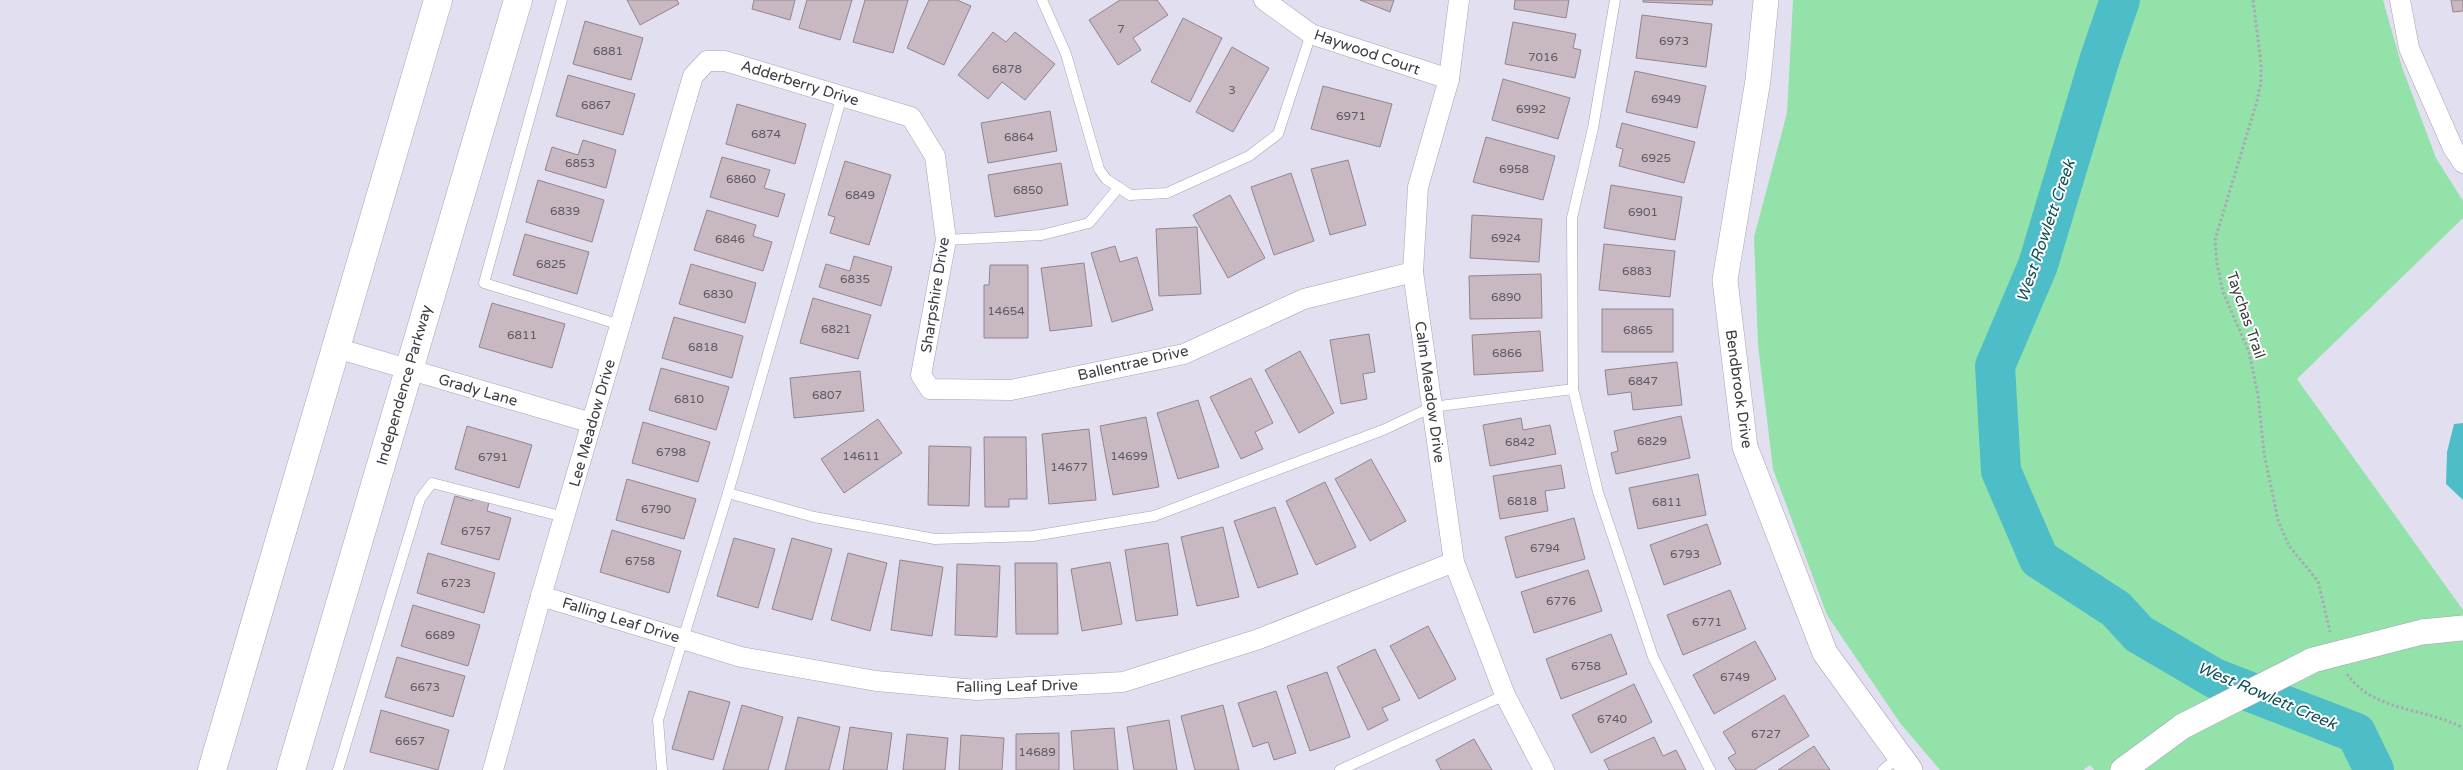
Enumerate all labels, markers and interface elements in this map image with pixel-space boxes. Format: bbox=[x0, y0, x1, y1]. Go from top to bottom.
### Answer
house number: 7 bbox=[1117, 22, 1125, 36]
street label: Haywood Court bbox=[1312, 25, 1423, 79]
house number: 6973 bbox=[1659, 34, 1689, 48]
house number: 6881 bbox=[593, 44, 623, 58]
house number: 7016 bbox=[1528, 50, 1558, 64]
street label: Adderberry Drive bbox=[739, 56, 861, 110]
house number: 6878 bbox=[992, 62, 1022, 76]
house number: 3 bbox=[1228, 83, 1236, 97]
house number: 6949 bbox=[1651, 92, 1681, 106]
house number: 6867 bbox=[581, 98, 611, 112]
house number: 6992 bbox=[1516, 102, 1546, 116]
house number: 6971 bbox=[1336, 109, 1366, 123]
house number: 6874 bbox=[751, 127, 782, 141]
house number: 6864 bbox=[1004, 130, 1035, 144]
house number: 6925 bbox=[1641, 151, 1671, 165]
house number: 6853 bbox=[565, 156, 595, 170]
water label: West Rowlett Creek bbox=[2012, 156, 2080, 305]
house number: 6958 bbox=[1499, 162, 1529, 176]
house number: 6860 bbox=[726, 172, 757, 186]
house number: 6850 bbox=[1013, 183, 1044, 197]
house number: 6849 bbox=[845, 188, 875, 202]
house number: 6839 bbox=[550, 204, 580, 218]
house number: 6901 bbox=[1628, 205, 1658, 219]
house number: 6924 bbox=[1491, 231, 1522, 245]
house number: 6846 bbox=[715, 232, 745, 246]
street label: Sharpshire Drive bbox=[917, 236, 953, 354]
house number: 6825 bbox=[536, 257, 566, 271]
house number: 6883 bbox=[1622, 264, 1652, 278]
street label: Taychas Trail bbox=[2223, 269, 2269, 361]
house number: 6835 bbox=[840, 272, 870, 286]
house number: 6830 bbox=[703, 287, 734, 301]
house number: 6890 bbox=[1491, 290, 1522, 304]
street label: Independence Parkway bbox=[372, 303, 436, 467]
house number: 14654 bbox=[987, 304, 1025, 318]
street label: Calm Meadow Drive bbox=[1411, 320, 1449, 464]
house number: 6821 bbox=[821, 322, 851, 336]
house number: 6865 bbox=[1623, 323, 1653, 337]
house number: 6811 bbox=[507, 328, 537, 342]
street label: Bendbrook Drive bbox=[1722, 329, 1756, 449]
house number: 6818 bbox=[688, 340, 718, 354]
street label: Ballentrae Drive bbox=[1076, 342, 1190, 384]
house number: 6866 bbox=[1492, 346, 1522, 360]
street label: Lee Meadow Drive bbox=[565, 357, 619, 489]
street label: Grady Lane bbox=[436, 370, 520, 410]
house number: 6847 bbox=[1628, 374, 1658, 388]
house number: 6807 bbox=[812, 388, 842, 402]
house number: 6810 bbox=[674, 392, 705, 406]
house number: 6829 bbox=[1637, 434, 1667, 448]
house number: 6842 bbox=[1505, 435, 1535, 449]
house number: 6798 bbox=[656, 445, 686, 459]
house number: 14611 bbox=[842, 449, 880, 463]
house number: 14699 bbox=[1110, 449, 1148, 463]
house number: 6791 bbox=[478, 450, 508, 464]
house number: 14677 bbox=[1050, 460, 1088, 474]
house number: 6818 bbox=[1507, 494, 1537, 508]
house number: 6811 bbox=[1652, 495, 1682, 509]
house number: 6790 bbox=[641, 502, 672, 516]
house number: 6757 bbox=[461, 524, 491, 538]
house number: 6794 bbox=[1530, 541, 1561, 555]
house number: 6793 bbox=[1670, 547, 1700, 561]
house number: 6758 bbox=[625, 554, 655, 568]
house number: 6723 bbox=[441, 576, 471, 590]
street label: Falling Leaf Drive bbox=[560, 594, 682, 646]
house number: 6776 bbox=[1546, 594, 1576, 608]
house number: 6771 bbox=[1692, 615, 1722, 629]
house number: 6689 bbox=[425, 628, 455, 642]
water label: West Rowlett Creek bbox=[2194, 658, 2341, 735]
house number: 6758 bbox=[1571, 659, 1601, 673]
house number: 6749 bbox=[1720, 670, 1750, 684]
street label: Falling Leaf Drive bbox=[956, 676, 1078, 696]
house number: 6673 bbox=[410, 680, 440, 694]
house number: 6740 bbox=[1597, 712, 1628, 726]
house number: 6727 bbox=[1751, 727, 1781, 741]
house number: 6657 bbox=[395, 734, 425, 748]
house number: 14689 bbox=[1018, 745, 1056, 759]

